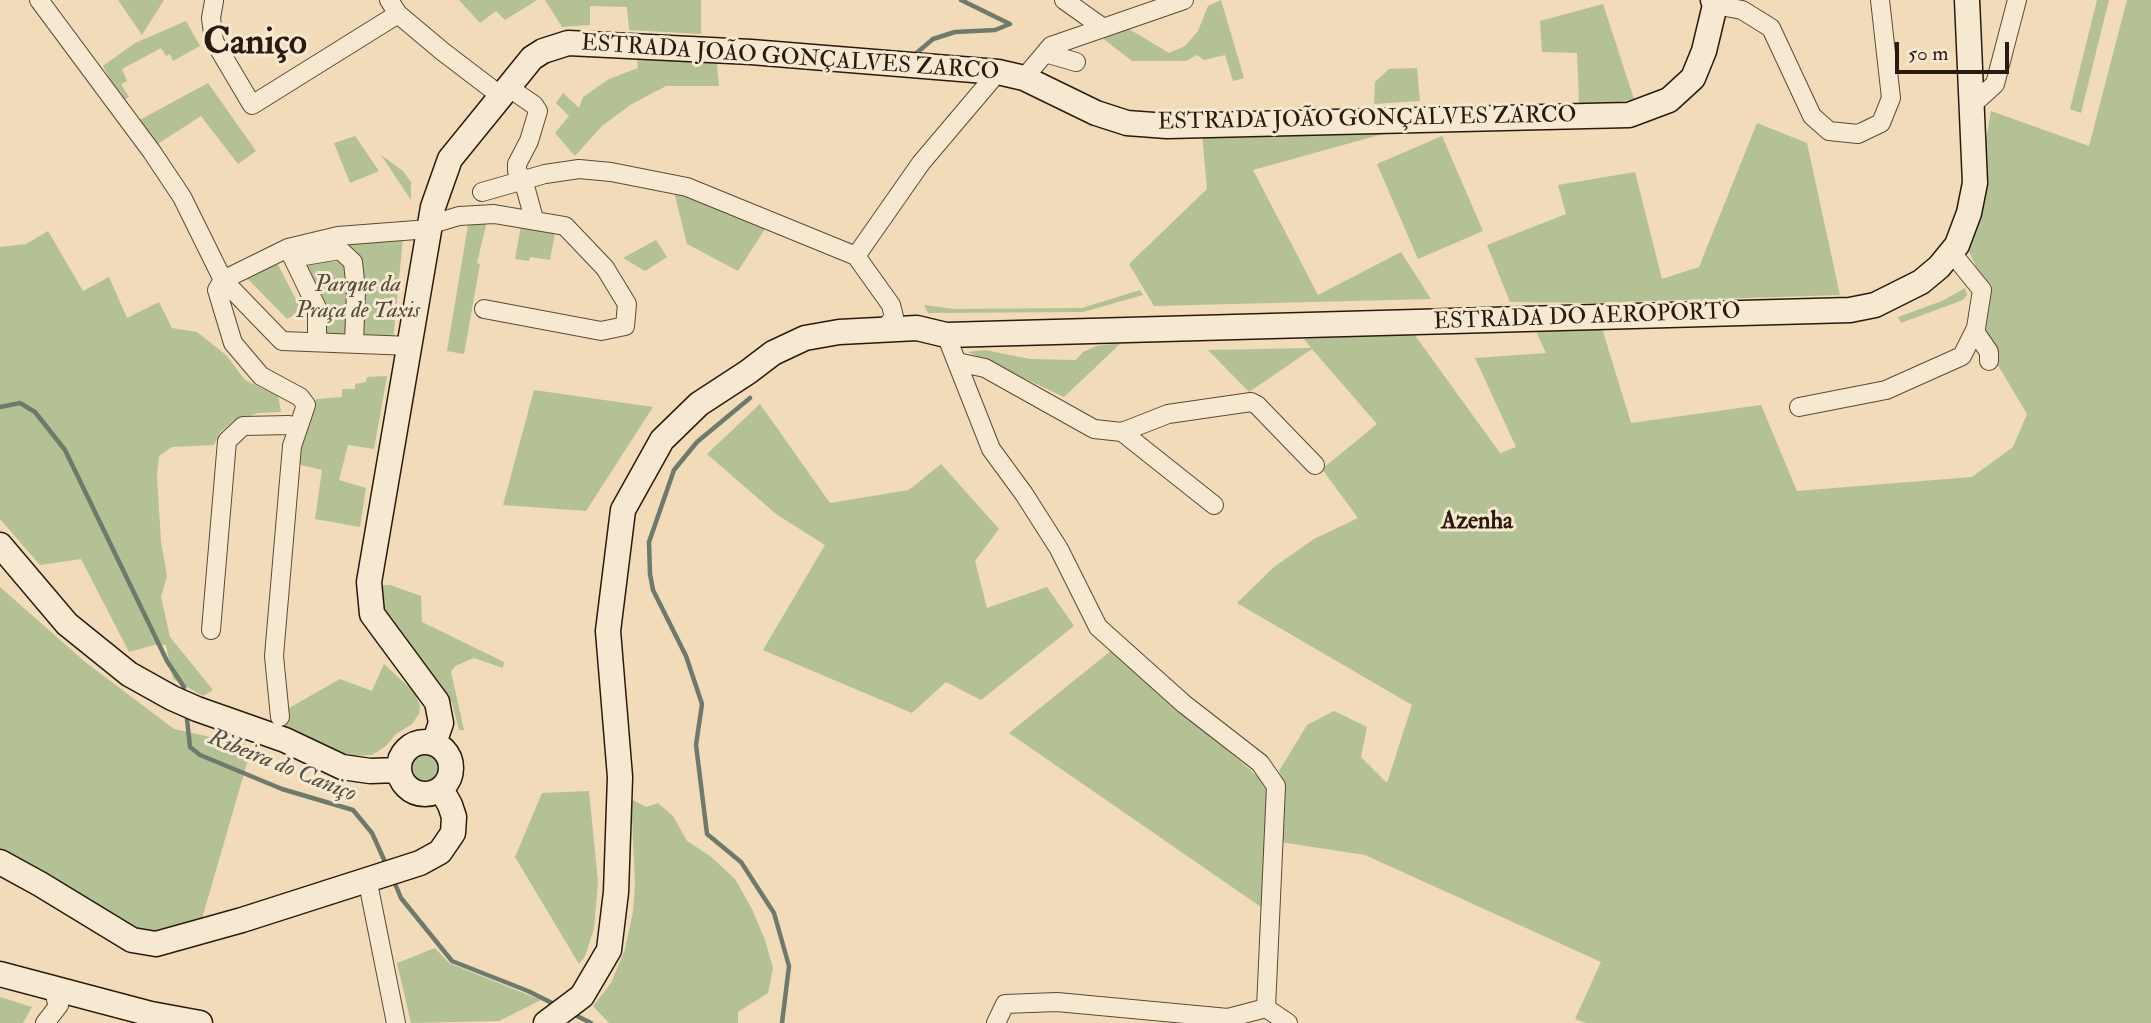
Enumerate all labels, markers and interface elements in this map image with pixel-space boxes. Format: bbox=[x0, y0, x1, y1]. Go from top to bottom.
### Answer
district label: Caniço bbox=[203, 23, 307, 67]
scale bar bbox=[1899, 28, 2013, 72]
street label: ESTRADA JOÃO GONÇALVES ZARCO bbox=[580, 31, 1000, 87]
text: 50 m bbox=[1908, 40, 1949, 67]
street label: ESTRADA JOÃO GONÇALVES ZARCO bbox=[1157, 103, 1577, 137]
park label: Parque da Praça de Taxis bbox=[296, 272, 420, 326]
street label: ESTRADA DO AEROPORTO bbox=[1433, 299, 1741, 337]
district label: Azenha bbox=[1441, 509, 1513, 537]
water label: Ribeira do Caniço bbox=[204, 724, 360, 810]

